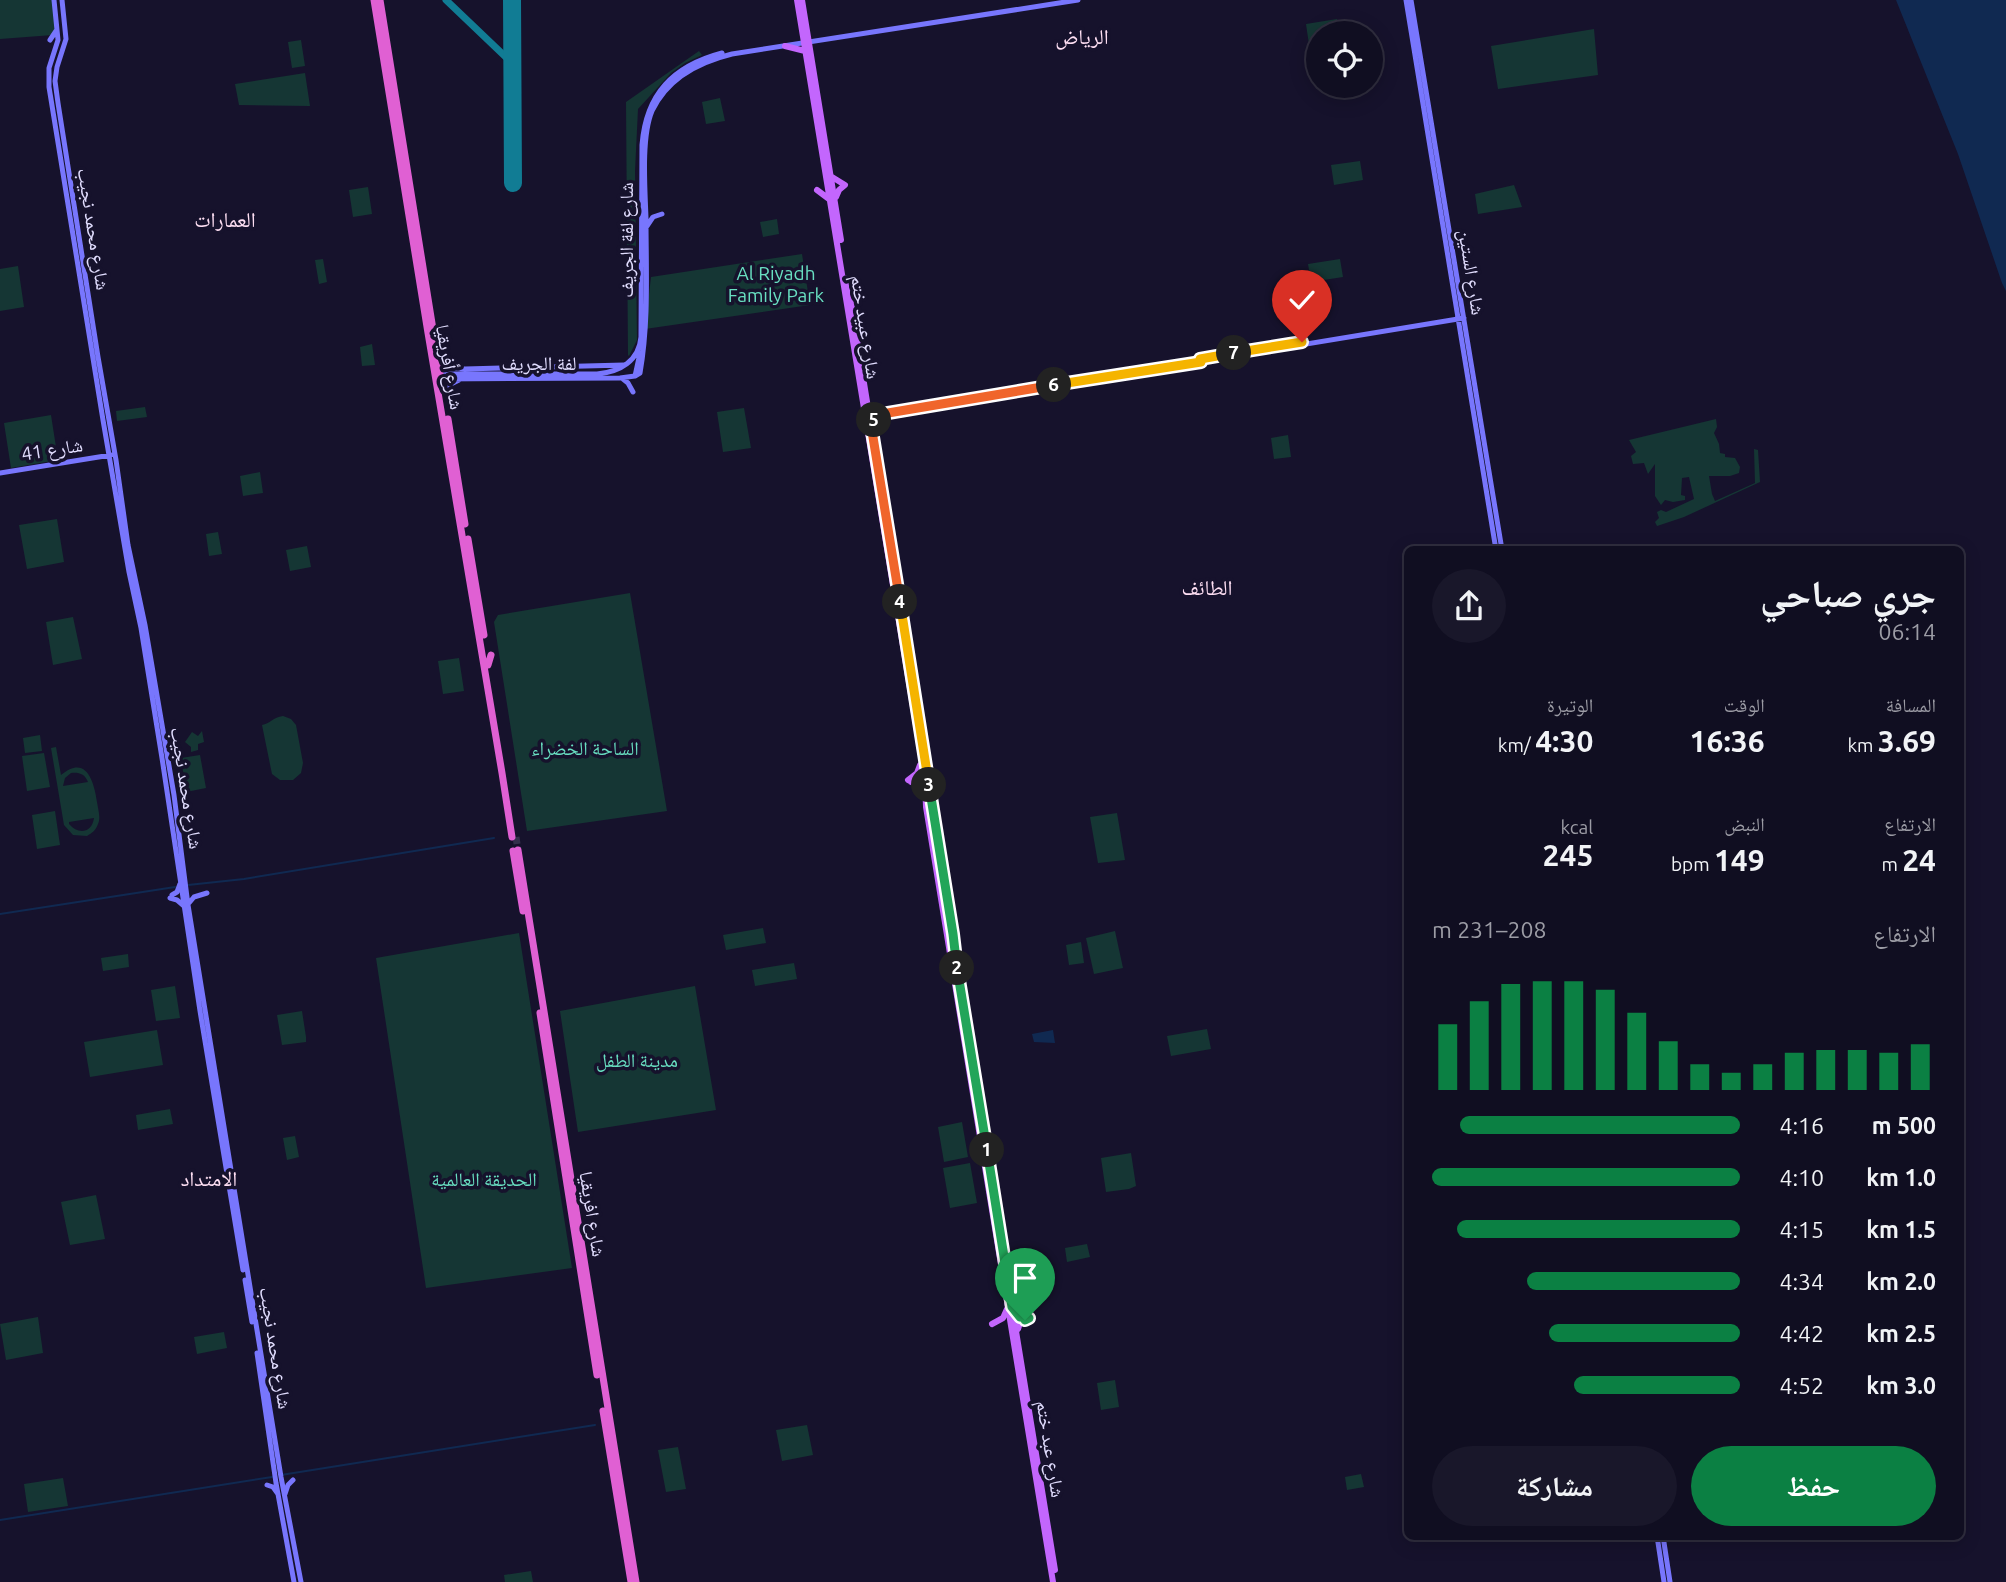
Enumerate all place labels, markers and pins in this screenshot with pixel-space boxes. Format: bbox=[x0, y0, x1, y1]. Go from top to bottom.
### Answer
pin bbox=[1272, 270, 1332, 342]
pin: 7 bbox=[1216, 336, 1252, 370]
pin: 6 bbox=[1036, 368, 1072, 402]
pin: 5 bbox=[856, 402, 892, 438]
pin: 4 bbox=[883, 584, 918, 620]
pin: 3 bbox=[912, 768, 946, 802]
pin: 2 bbox=[940, 950, 974, 986]
pin: 1 bbox=[970, 1132, 1004, 1168]
pin bbox=[995, 1248, 1055, 1320]

